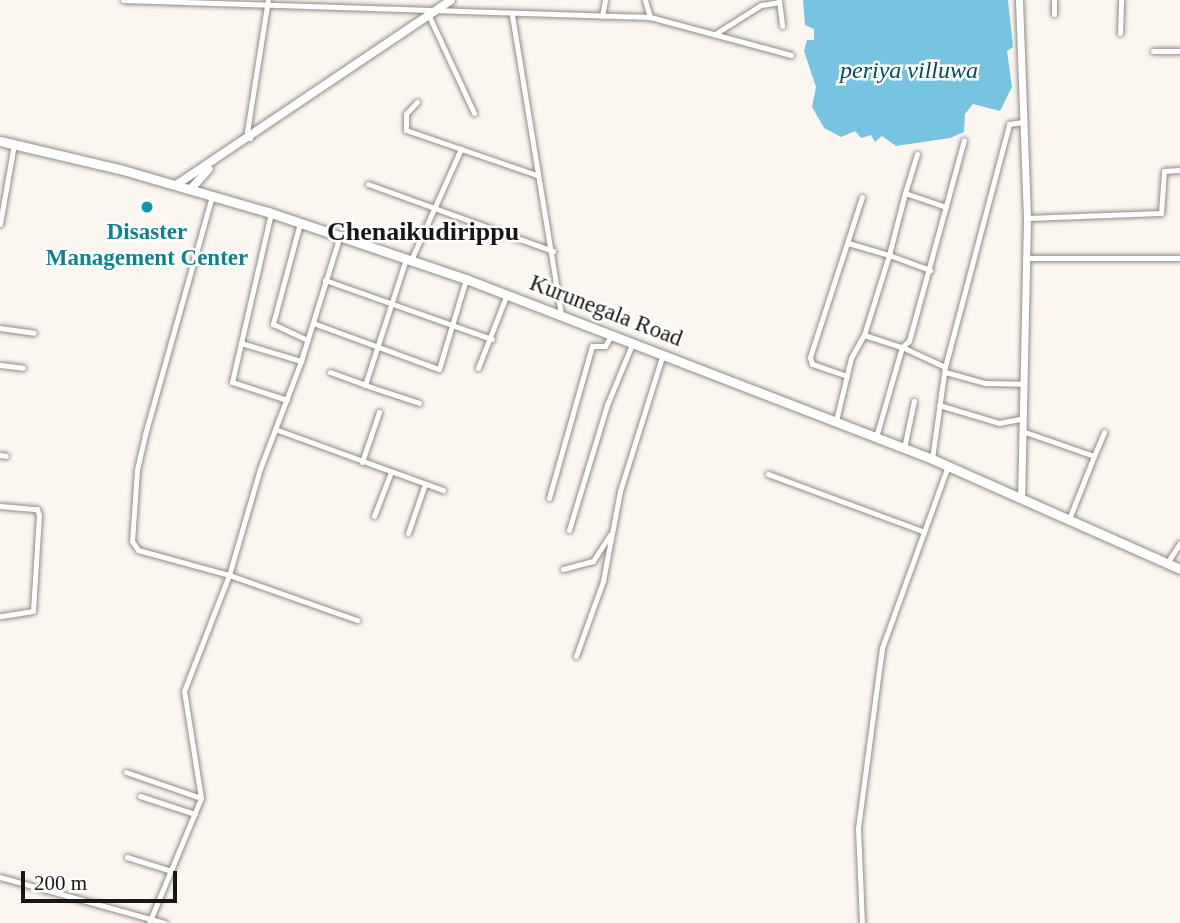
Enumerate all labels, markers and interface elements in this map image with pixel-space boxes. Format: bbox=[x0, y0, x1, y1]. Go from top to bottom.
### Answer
water label: periya villuwa bbox=[840, 57, 978, 85]
marker: Disaster Management Center bbox=[139, 199, 155, 215]
district label: Chenaikudirippu bbox=[327, 216, 519, 248]
place label: Disaster Management Center bbox=[46, 218, 248, 272]
street label: Kurunegala Road bbox=[526, 269, 686, 353]
scale bar bbox=[24, 856, 180, 900]
text: 200 m bbox=[34, 871, 87, 895]

